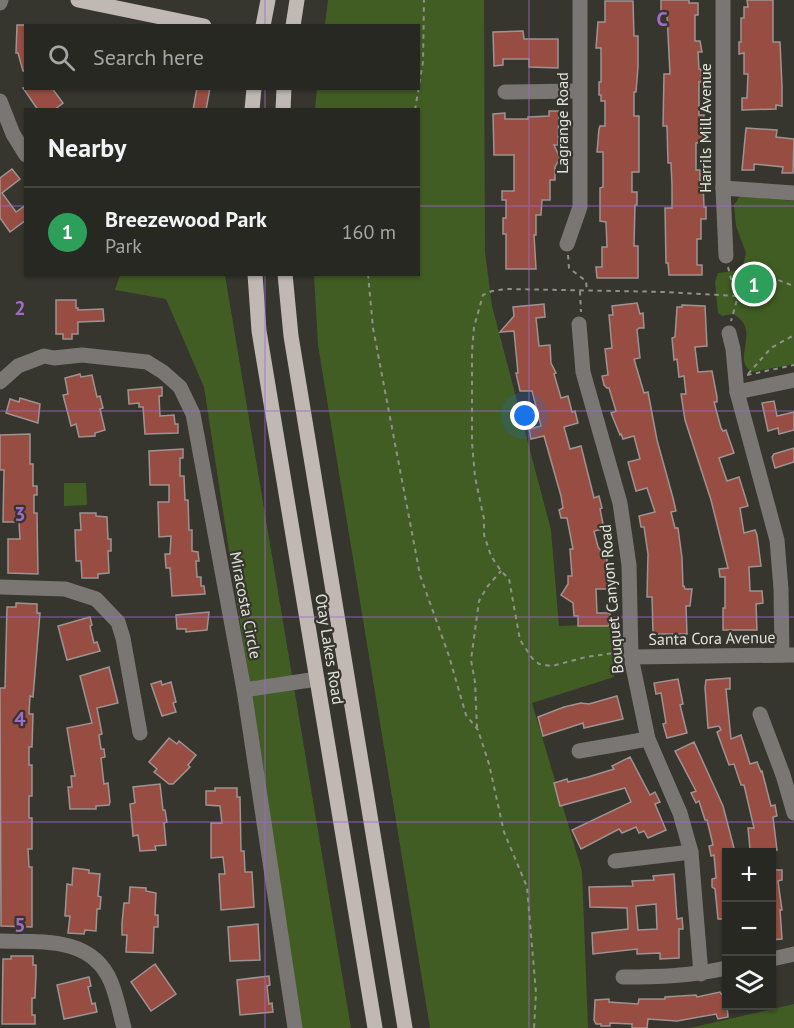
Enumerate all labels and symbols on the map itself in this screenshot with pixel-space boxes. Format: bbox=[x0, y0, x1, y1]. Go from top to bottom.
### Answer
text: C bbox=[656, 6, 668, 32]
street label: Harrils Mill Avenue bbox=[695, 63, 715, 193]
street label: Lagrange Road bbox=[552, 72, 572, 174]
pin: 1 bbox=[734, 262, 774, 306]
text: 2 bbox=[14, 295, 26, 321]
your location bbox=[510, 401, 539, 430]
text: 3 bbox=[14, 501, 26, 527]
street label: Bouquet Canyon Road bbox=[595, 523, 627, 675]
street label: Miracosta Circle bbox=[226, 550, 266, 660]
street label: Otay Lakes Road bbox=[311, 592, 349, 706]
street label: Santa Cora Avenue bbox=[648, 627, 776, 649]
text: 4 bbox=[14, 706, 26, 732]
text: 5 bbox=[14, 912, 26, 938]

